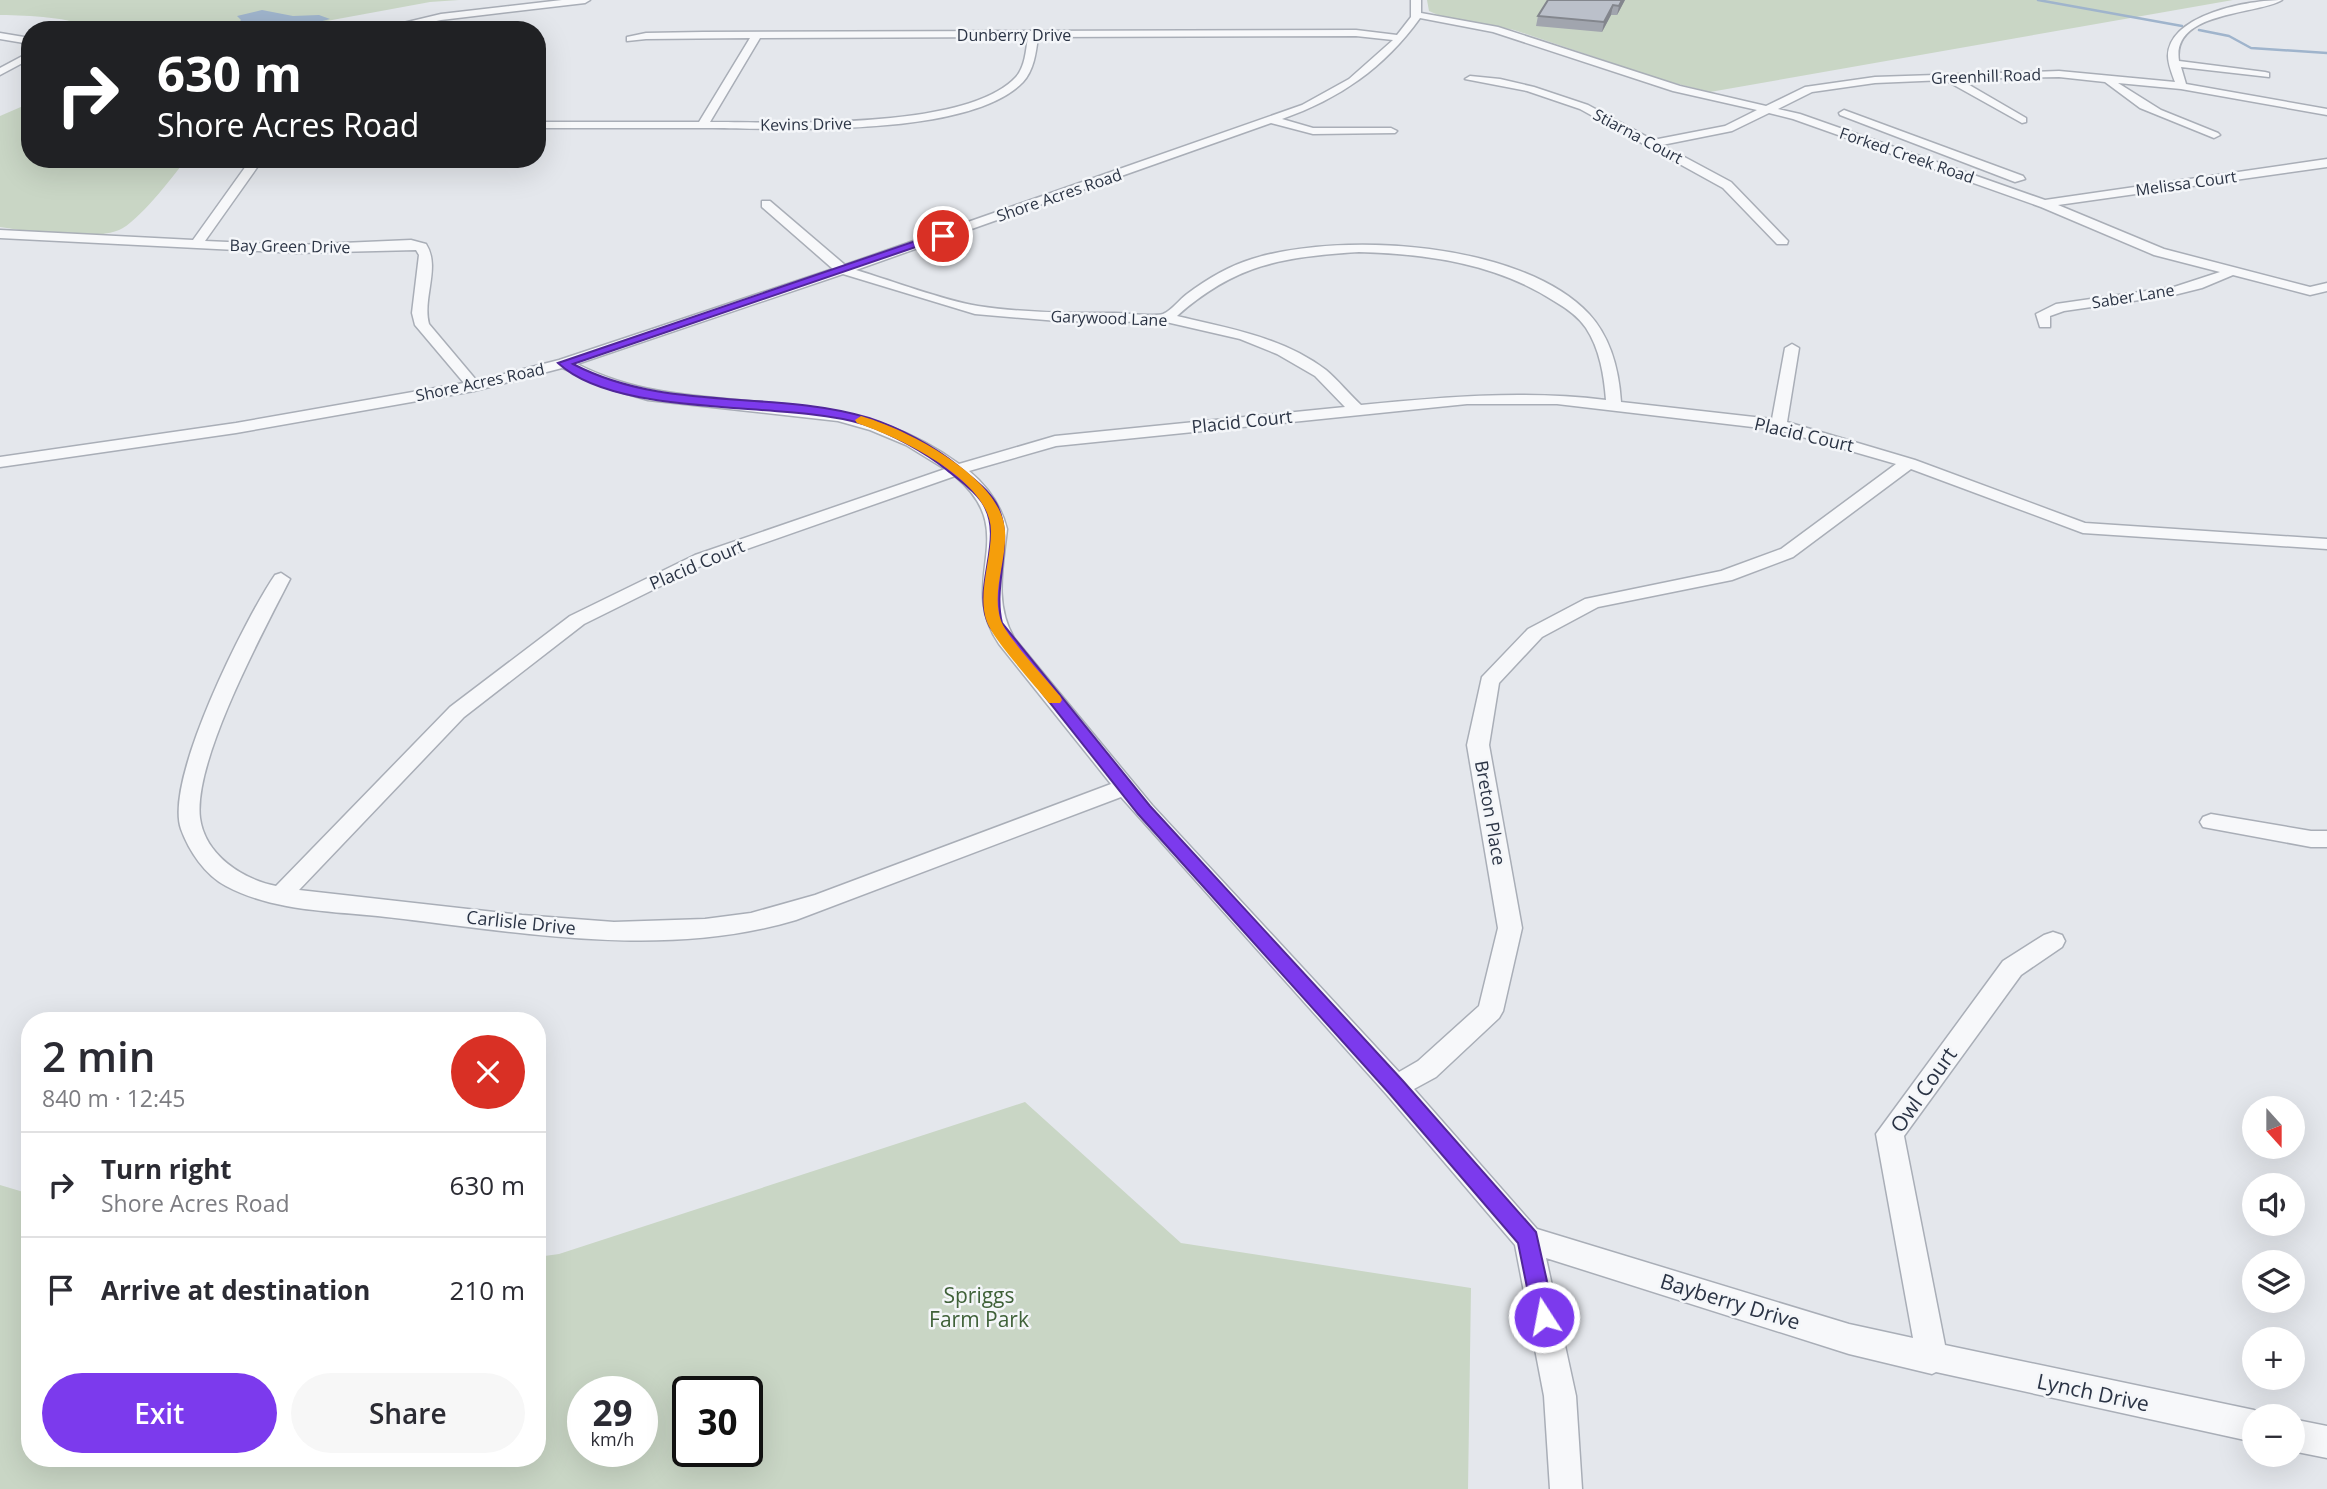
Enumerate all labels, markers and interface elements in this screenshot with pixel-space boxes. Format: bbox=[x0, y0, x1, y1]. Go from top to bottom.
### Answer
street label: Dunberry Drive bbox=[957, 24, 1071, 46]
text: 630 m bbox=[157, 40, 302, 106]
icon: right bbox=[42, 49, 133, 140]
street label: Greenhill Road bbox=[1931, 63, 2041, 89]
text: Shore Acres Road bbox=[157, 103, 419, 146]
street label: Stiarna Court bbox=[1589, 103, 1687, 169]
street label: Kevins Drive bbox=[760, 112, 852, 136]
street label: Forked Creek Road bbox=[1837, 122, 1977, 188]
street label: Shore Acres Road bbox=[993, 163, 1125, 227]
street label: Melissa Court bbox=[2134, 165, 2238, 201]
pin bbox=[913, 206, 973, 266]
icon: arrive bbox=[924, 217, 962, 255]
street label: Bay Green Drive bbox=[229, 234, 351, 258]
street label: Saber Lane bbox=[2090, 279, 2176, 313]
street label: Garywood Lane bbox=[1050, 305, 1168, 331]
street label: Shore Acres Road bbox=[414, 358, 546, 406]
street label: Placid Court bbox=[1190, 404, 1293, 438]
street label: Placid Court bbox=[1752, 411, 1856, 457]
street label: Placid Court bbox=[645, 533, 748, 595]
street label: Breton Place bbox=[1470, 758, 1512, 867]
street label: Carlisle Drive bbox=[465, 904, 577, 940]
text: 2 min bbox=[42, 1027, 155, 1084]
button: close bbox=[451, 1035, 525, 1109]
street label: Owl Court bbox=[1884, 1041, 1963, 1138]
text: 840 m · 12:45 bbox=[42, 1082, 185, 1114]
north arrow bbox=[2242, 1096, 2305, 1158]
map controls bbox=[2242, 1096, 2305, 1467]
text: Turn right bbox=[101, 1151, 232, 1187]
icon: right bbox=[42, 1166, 80, 1204]
text: 630 m bbox=[450, 1167, 525, 1203]
button: sound bbox=[2242, 1173, 2305, 1236]
text: Shore Acres Road bbox=[101, 1187, 290, 1219]
button: layers bbox=[2242, 1250, 2305, 1313]
street label: Bayberry Drive bbox=[1657, 1266, 1804, 1336]
icon: arrive bbox=[42, 1271, 80, 1309]
text: Arrive at destination bbox=[101, 1272, 370, 1308]
text: 210 m bbox=[450, 1272, 525, 1308]
position arrow bbox=[1507, 1280, 1581, 1354]
park label: Spriggs Farm Park bbox=[929, 1281, 1029, 1333]
button: + bbox=[2242, 1327, 2305, 1390]
street label: Lynch Drive bbox=[2034, 1366, 2152, 1418]
button: Exit bbox=[42, 1373, 277, 1453]
button: Share bbox=[291, 1373, 525, 1453]
speed limit sign: 30 bbox=[672, 1376, 763, 1467]
text: 29 bbox=[592, 1389, 633, 1436]
button: − bbox=[2242, 1404, 2305, 1467]
text: km/h bbox=[591, 1427, 634, 1451]

